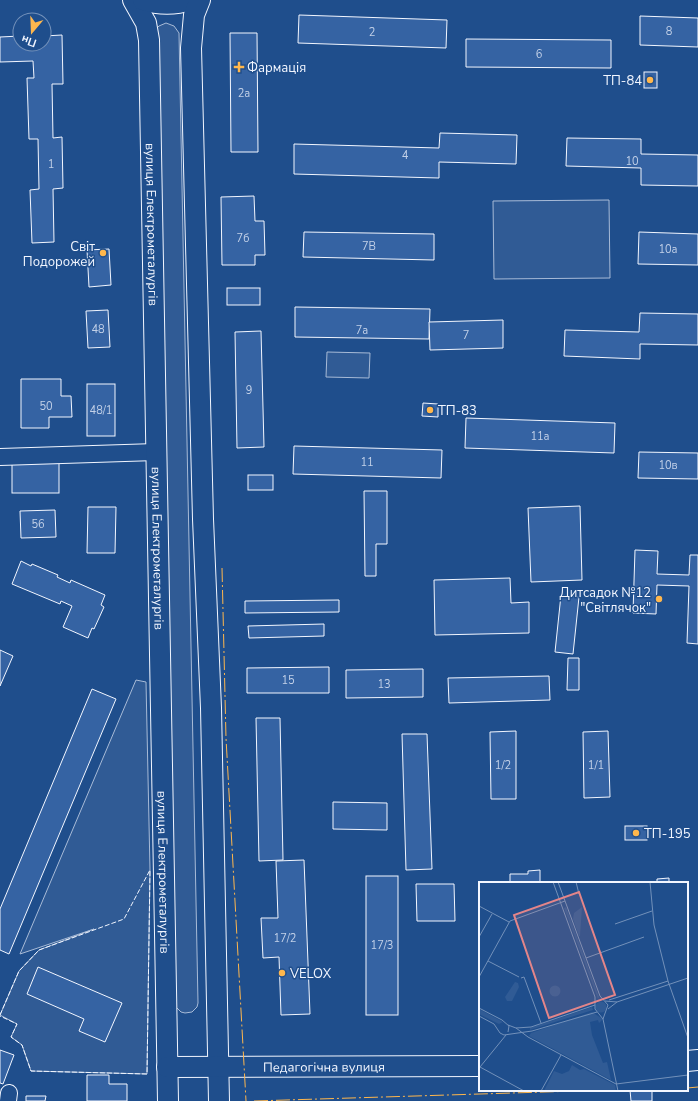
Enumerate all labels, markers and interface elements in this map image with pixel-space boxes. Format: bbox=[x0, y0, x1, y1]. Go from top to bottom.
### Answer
north arrow bbox=[12, 12, 52, 52]
house number: 8 bbox=[666, 24, 673, 39]
house number: 2 bbox=[369, 25, 375, 40]
text: Пн bbox=[19, 31, 38, 51]
house number: 6 bbox=[536, 47, 543, 62]
place label: Фармація bbox=[247, 59, 306, 77]
marker: Фармація bbox=[234, 62, 244, 72]
place label: ТП-84 bbox=[603, 72, 642, 90]
marker: ТП-84 bbox=[645, 75, 655, 85]
house number: 2а bbox=[238, 86, 250, 101]
street label: вулиця Електрометалургів bbox=[141, 143, 162, 306]
house number: 4 bbox=[402, 148, 409, 163]
house number: 10 bbox=[625, 154, 639, 169]
house number: 1 bbox=[48, 157, 54, 172]
house number: 7б bbox=[237, 231, 249, 246]
place label: Світ Подорожей bbox=[23, 238, 95, 271]
house number: 7В bbox=[362, 239, 376, 254]
house number: 10а bbox=[658, 242, 678, 257]
marker: Світ Подорожей bbox=[98, 248, 108, 258]
house number: 48 bbox=[91, 322, 105, 337]
house number: 7а bbox=[356, 323, 368, 338]
house number: 7 bbox=[463, 328, 469, 343]
house number: 9 bbox=[246, 383, 252, 398]
house number: 50 bbox=[39, 399, 53, 414]
place label: ТП-83 bbox=[438, 402, 477, 420]
house number: 48/1 bbox=[90, 403, 112, 418]
marker: ТП-83 bbox=[425, 405, 435, 415]
house number: 11а bbox=[530, 429, 550, 444]
house number: 11 bbox=[360, 455, 374, 470]
house number: 10в bbox=[658, 458, 678, 473]
street label: вулиця Електрометалургів bbox=[147, 467, 168, 630]
house number: 56 bbox=[31, 517, 45, 532]
place label: Дитсадок №12 "Світлячок" bbox=[560, 584, 651, 617]
marker: Дитсадок №12 "Світлячок" bbox=[654, 594, 664, 604]
house number: 15 bbox=[281, 673, 295, 688]
house number: 13 bbox=[377, 677, 391, 692]
house number: 1/2 bbox=[495, 758, 511, 773]
house number: 1/1 bbox=[588, 758, 604, 773]
street label: вулиця Електрометалургів bbox=[152, 791, 173, 954]
place label: ТП-195 bbox=[644, 825, 691, 843]
marker: ТП-195 bbox=[631, 828, 641, 838]
inset map bbox=[479, 882, 688, 1091]
house number: 17/2 bbox=[274, 931, 296, 946]
house number: 17/3 bbox=[371, 938, 393, 953]
place label: VELOX bbox=[289, 965, 332, 983]
marker: VELOX bbox=[277, 968, 287, 978]
street label: Педагогічна вулиця bbox=[263, 1058, 385, 1077]

